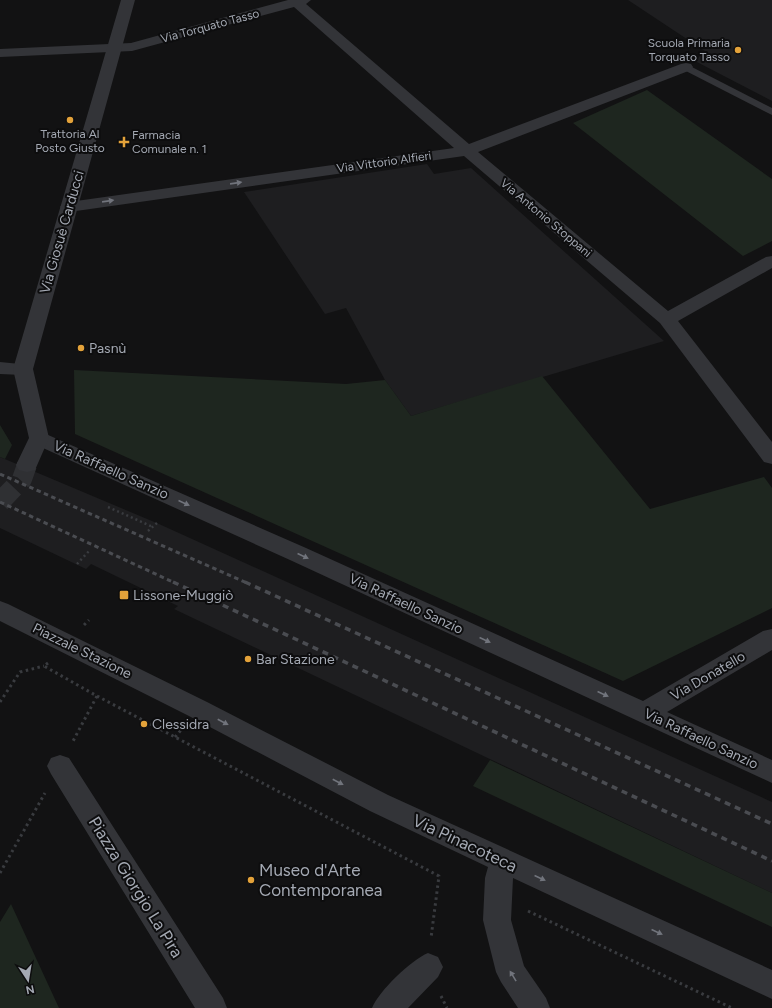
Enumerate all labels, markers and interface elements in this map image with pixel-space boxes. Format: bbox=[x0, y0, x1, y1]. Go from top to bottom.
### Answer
street label: Via Torquato Tasso bbox=[159, 6, 261, 46]
place label: Scuola Primaria Torquato Tasso bbox=[648, 36, 730, 64]
marker: Scuola Primaria Torquato Tasso bbox=[733, 45, 743, 55]
marker: Trattoria Al Posto Giusto bbox=[65, 115, 75, 125]
place label: Trattoria Al Posto Giusto bbox=[35, 127, 105, 155]
place label: Farmacia Comunale n. 1 bbox=[132, 128, 207, 156]
marker: Farmacia Comunale n. 1 bbox=[119, 137, 129, 147]
street label: Via Vittorio Alfieri bbox=[336, 148, 432, 176]
street label: Via Giosuè Carducci bbox=[36, 168, 88, 296]
street label: Via Antonio Stoppani bbox=[498, 176, 594, 260]
one-way arrow bbox=[230, 180, 242, 186]
one-way arrow bbox=[101, 198, 114, 204]
place label: Pasnù bbox=[89, 340, 126, 357]
marker: Pasnù bbox=[76, 343, 86, 353]
street label: Via Raffaello Sanzio bbox=[51, 437, 171, 503]
one-way arrow bbox=[179, 500, 190, 506]
one-way arrow bbox=[297, 553, 308, 559]
street label: Via Raffaello Sanzio bbox=[346, 570, 466, 638]
place label: Lissone-Muggiò bbox=[133, 587, 233, 604]
marker: Lissone-Muggiò bbox=[118, 589, 130, 601]
street label: Piazzale Stazione bbox=[30, 620, 135, 683]
one-way arrow bbox=[479, 637, 490, 643]
street label: Via Donatello bbox=[668, 648, 748, 704]
place label: Bar Stazione bbox=[256, 651, 335, 668]
marker: Bar Stazione bbox=[243, 654, 253, 664]
one-way arrow bbox=[597, 691, 608, 697]
street label: Via Raffaello Sanzio bbox=[641, 705, 761, 773]
place label: Clessidra bbox=[152, 716, 209, 733]
one-way arrow bbox=[217, 718, 229, 725]
marker: Clessidra bbox=[139, 719, 149, 729]
one-way arrow bbox=[332, 779, 344, 785]
street label: Via Pinacoteca bbox=[410, 810, 520, 876]
street label: Piazza Giorgio La Pira bbox=[84, 813, 188, 961]
place label: Museo d'Arte Contemporanea bbox=[259, 860, 383, 900]
marker: Museo d'Arte Contemporanea bbox=[246, 875, 256, 885]
one-way arrow bbox=[534, 875, 545, 881]
one-way arrow bbox=[652, 929, 663, 935]
north arrow bbox=[8, 960, 48, 1000]
one-way arrow bbox=[510, 970, 517, 982]
text: N bbox=[24, 982, 35, 997]

